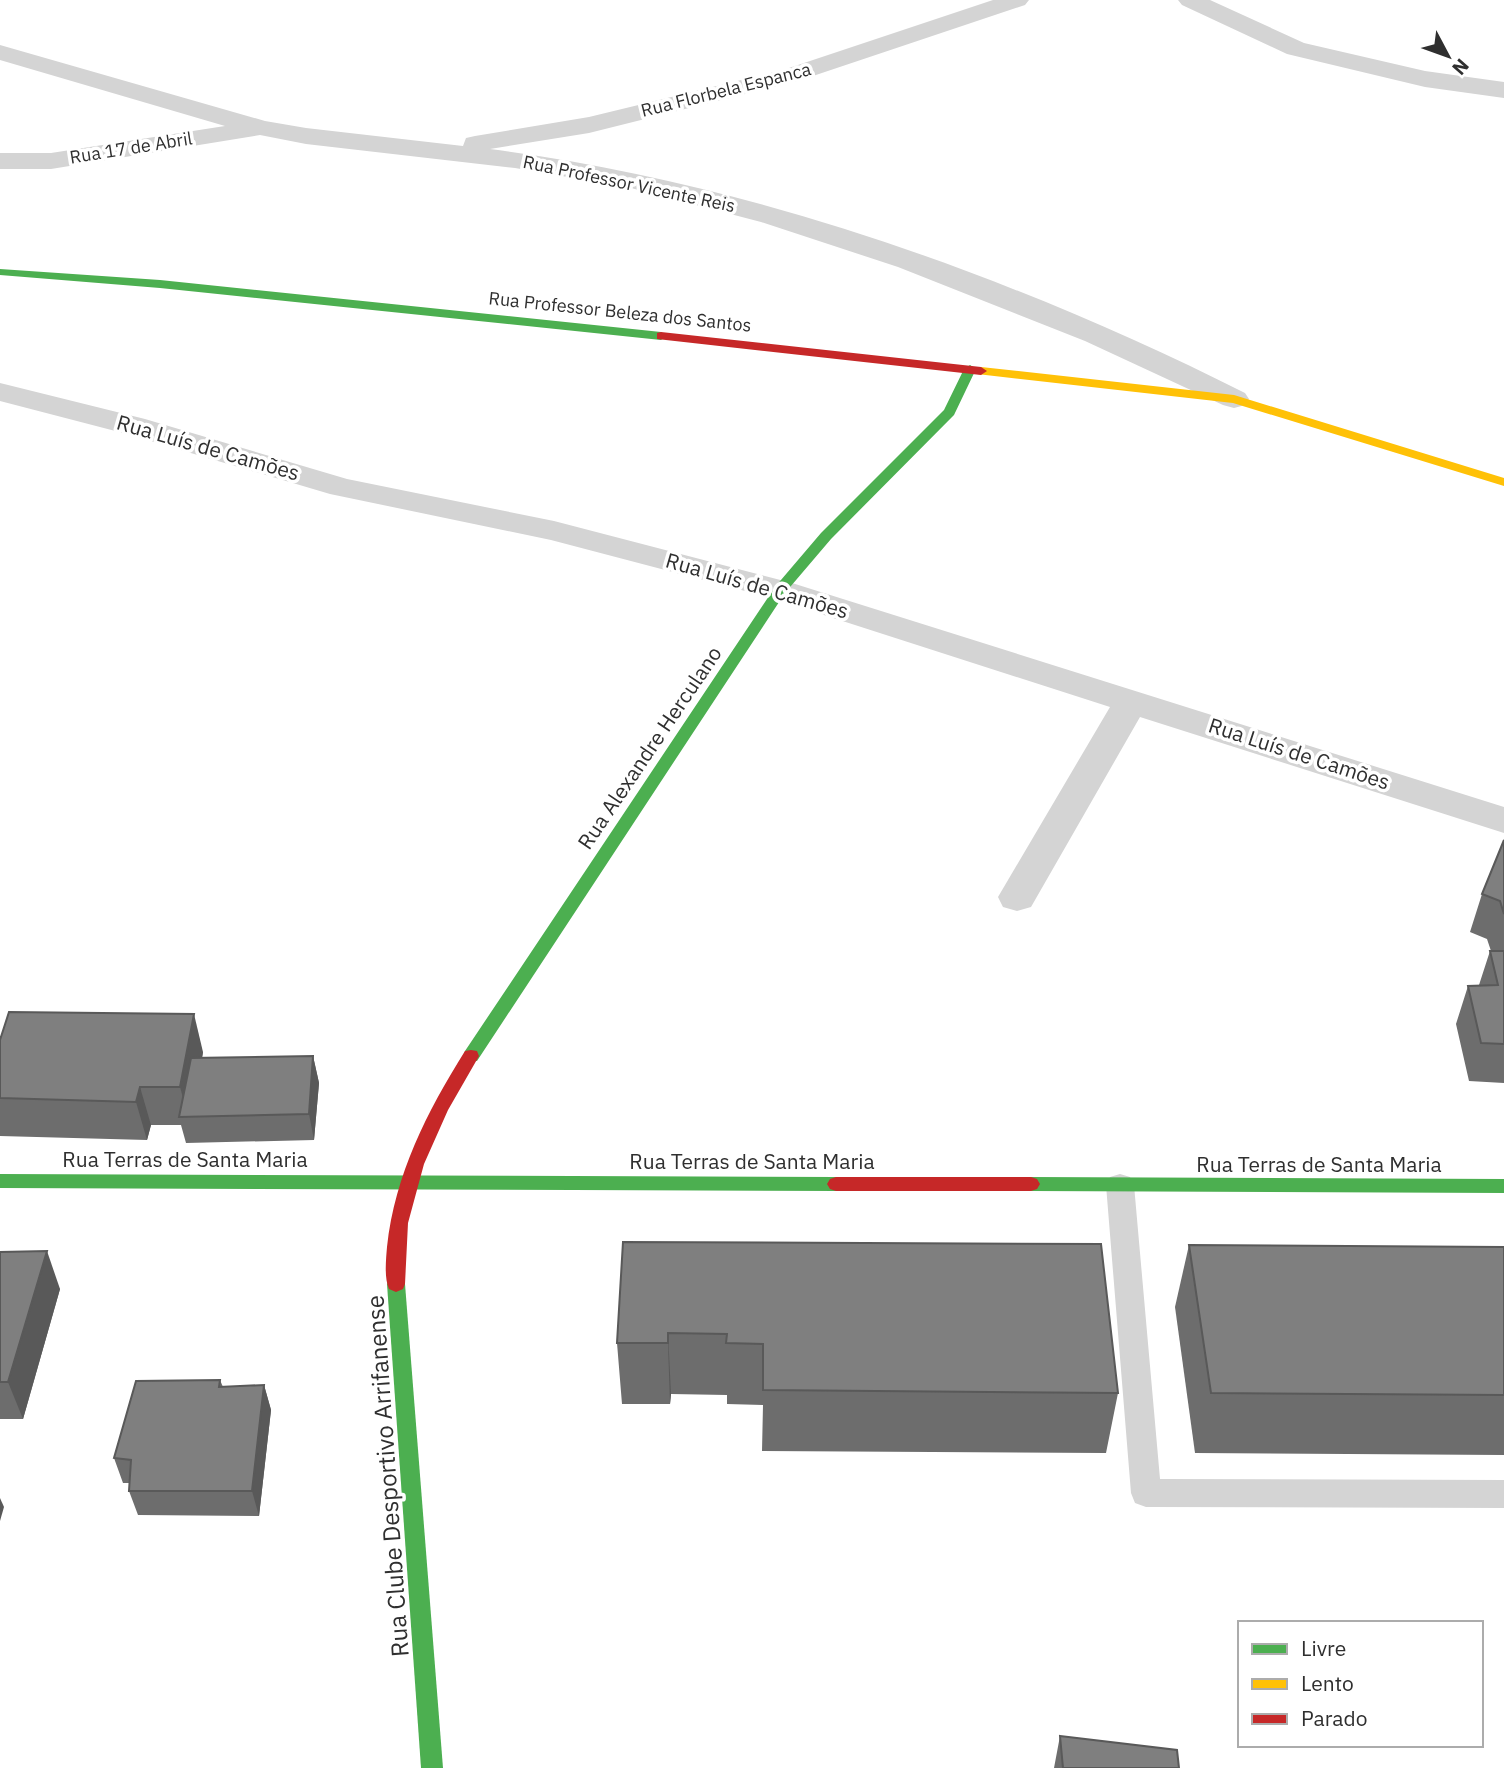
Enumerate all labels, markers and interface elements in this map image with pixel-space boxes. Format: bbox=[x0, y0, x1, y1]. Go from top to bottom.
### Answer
north arrow bbox=[1413, 21, 1483, 91]
text: N bbox=[1447, 54, 1474, 80]
street label: Rua Florbela Espanca bbox=[638, 57, 814, 122]
street label: Rua 17 de Abril bbox=[68, 126, 194, 169]
street label: Rua Professor Vicente Reis bbox=[521, 150, 737, 217]
street label: Rua Professor Beleza dos Santos bbox=[487, 286, 753, 337]
street label: Rua Luís de Camões bbox=[114, 408, 303, 487]
street label: Rua Luís de Camões bbox=[663, 546, 852, 625]
street label: Rua Alexandre Herculano bbox=[571, 640, 728, 854]
street label: Rua Luís de Camões bbox=[1205, 711, 1394, 796]
street label: Rua Terras de Santa Maria bbox=[62, 1145, 308, 1173]
street label: Rua Terras de Santa Maria bbox=[629, 1147, 875, 1175]
street label: Rua Terras de Santa Maria bbox=[1196, 1150, 1442, 1178]
street label: Rua Clube Desportivo Arrifanense bbox=[358, 1294, 416, 1658]
legend bbox=[1238, 1621, 1483, 1747]
text: Livre bbox=[1301, 1634, 1346, 1662]
text: Lento bbox=[1301, 1669, 1354, 1697]
text: Parado bbox=[1301, 1704, 1368, 1732]

